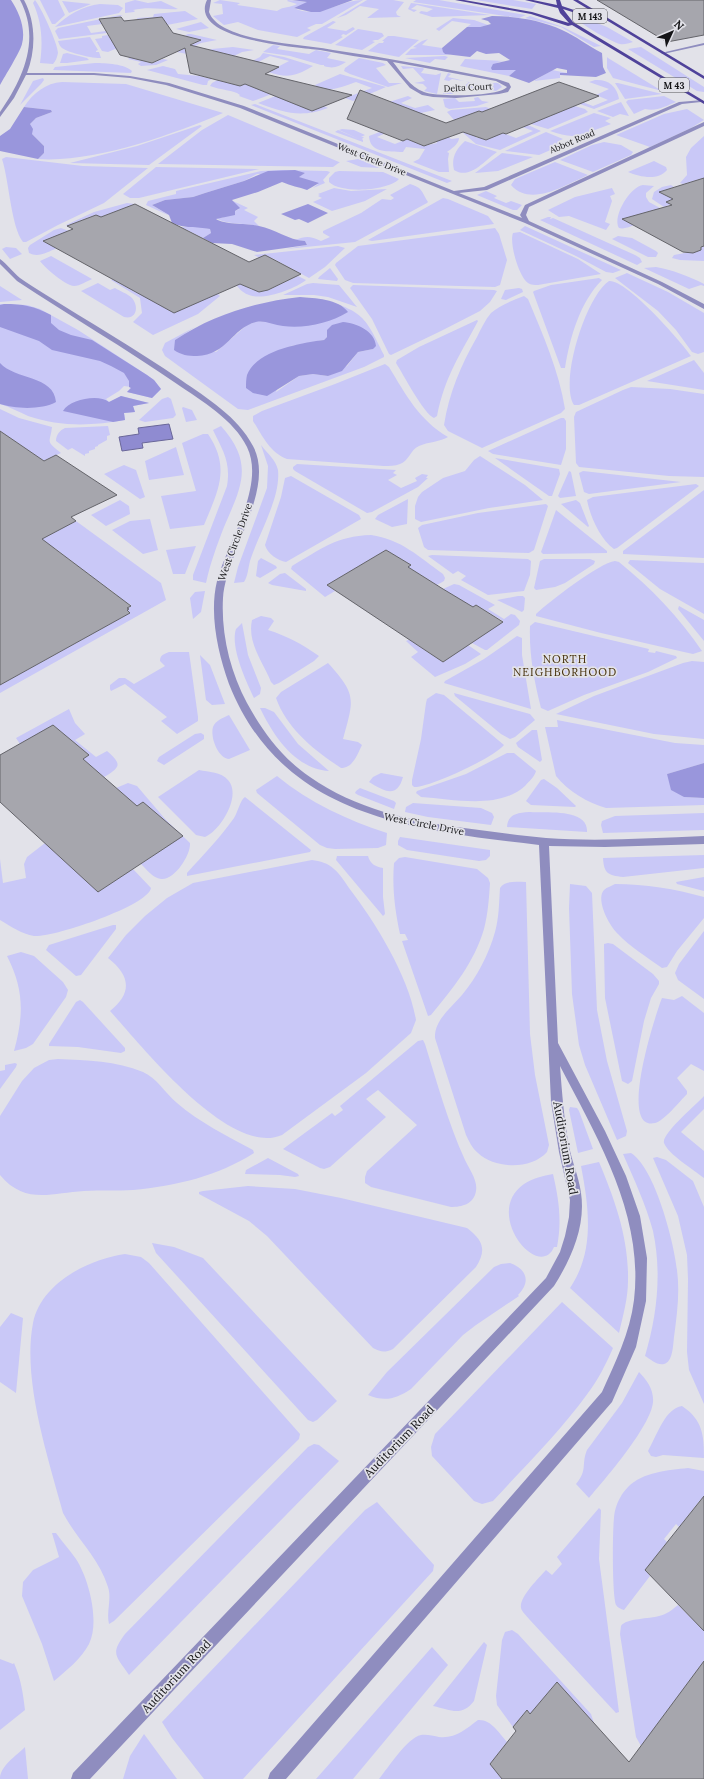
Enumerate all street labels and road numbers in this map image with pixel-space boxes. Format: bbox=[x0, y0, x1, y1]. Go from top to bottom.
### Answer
road number: M 143 bbox=[573, 9, 607, 23]
road number: M 43 bbox=[659, 78, 689, 92]
street label: Delta Court bbox=[443, 80, 493, 94]
street label: Abbot Road bbox=[547, 126, 597, 156]
street label: West Circle Drive bbox=[336, 140, 408, 178]
street label: West Circle Drive bbox=[215, 501, 255, 582]
street label: West Circle Drive bbox=[383, 810, 466, 838]
street label: Auditorium Road bbox=[550, 1099, 582, 1196]
street label: Auditorium Road bbox=[360, 1402, 437, 1481]
street label: Auditorium Road bbox=[138, 1636, 214, 1716]

